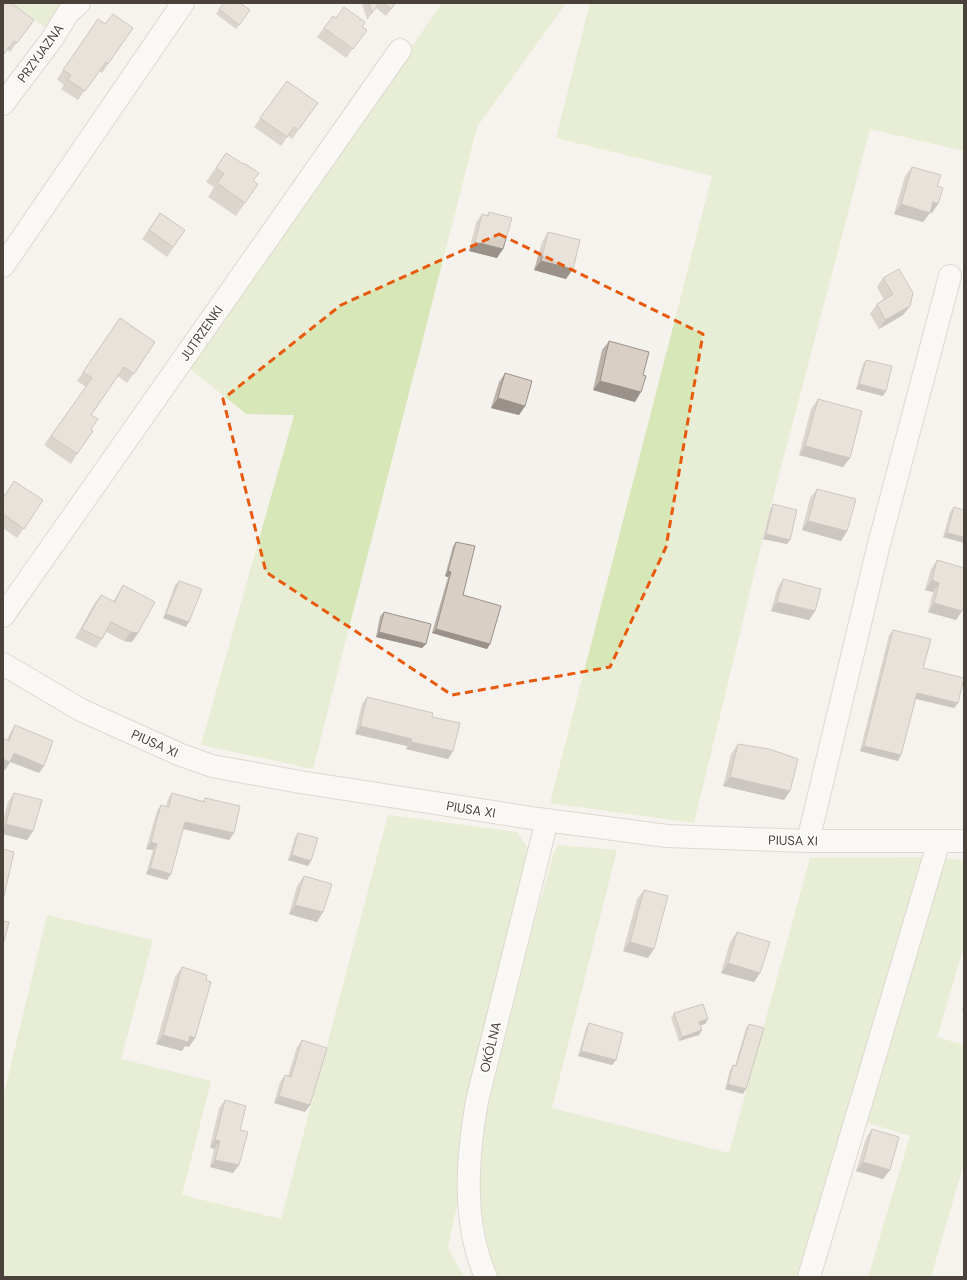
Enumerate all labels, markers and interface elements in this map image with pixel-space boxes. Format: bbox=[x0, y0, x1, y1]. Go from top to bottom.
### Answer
street label: PRZYJAZNA bbox=[13, 20, 68, 86]
street label: JUTRZENKI bbox=[176, 302, 227, 364]
street label: PIUSA XI bbox=[129, 726, 181, 761]
street label: PIUSA XI bbox=[445, 797, 497, 822]
street label: PIUSA XI bbox=[768, 832, 818, 849]
street label: OKÓLNA bbox=[476, 1020, 505, 1074]

